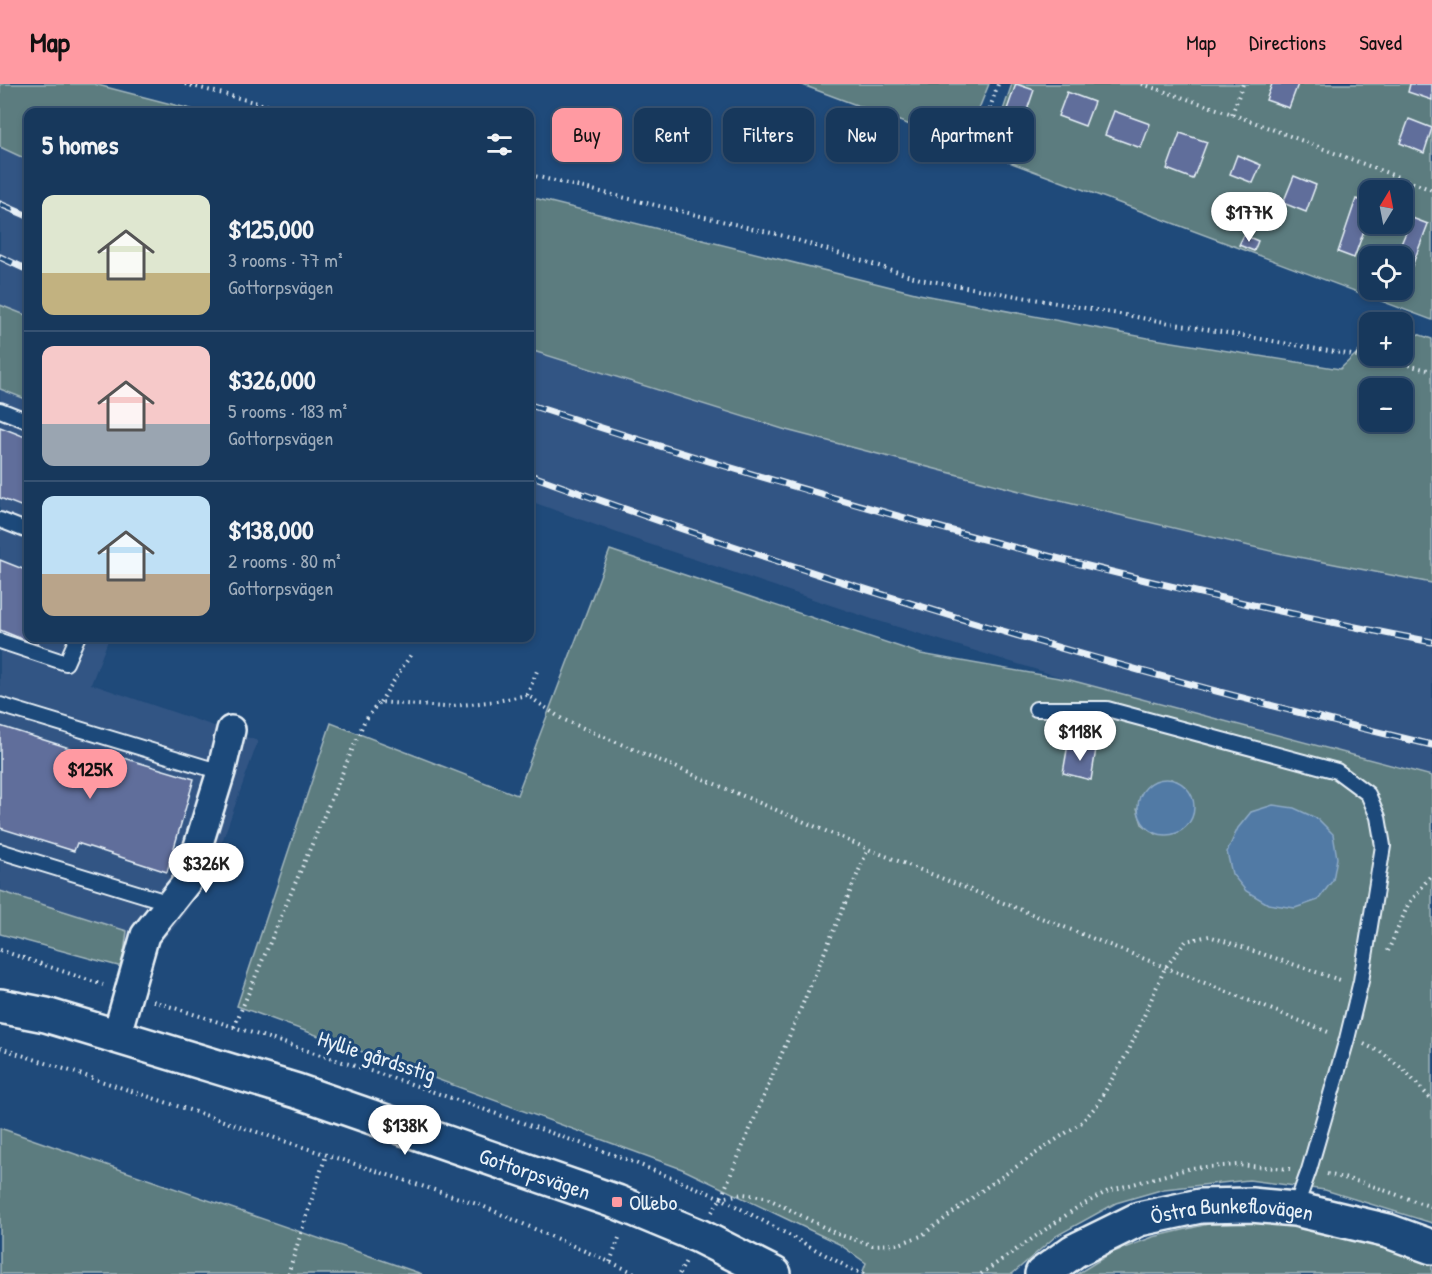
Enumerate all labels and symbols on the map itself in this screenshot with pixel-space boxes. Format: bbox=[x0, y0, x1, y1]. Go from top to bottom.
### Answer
north arrow bbox=[1359, 180, 1413, 234]
pin: $177K bbox=[1207, 192, 1291, 243]
pin: $118K bbox=[1038, 711, 1122, 762]
pin: $125K bbox=[48, 749, 132, 800]
pin: $326K bbox=[164, 843, 248, 894]
street label: Hyllie gårdsstig bbox=[314, 1023, 440, 1089]
pin: $138K bbox=[363, 1105, 447, 1156]
street label: Gottorpsvägen bbox=[475, 1140, 595, 1207]
place label: Ollebo bbox=[629, 1187, 678, 1217]
street label: Östra Bunkeflovägen bbox=[1148, 1190, 1317, 1231]
marker: Ollebo bbox=[610, 1195, 624, 1209]

